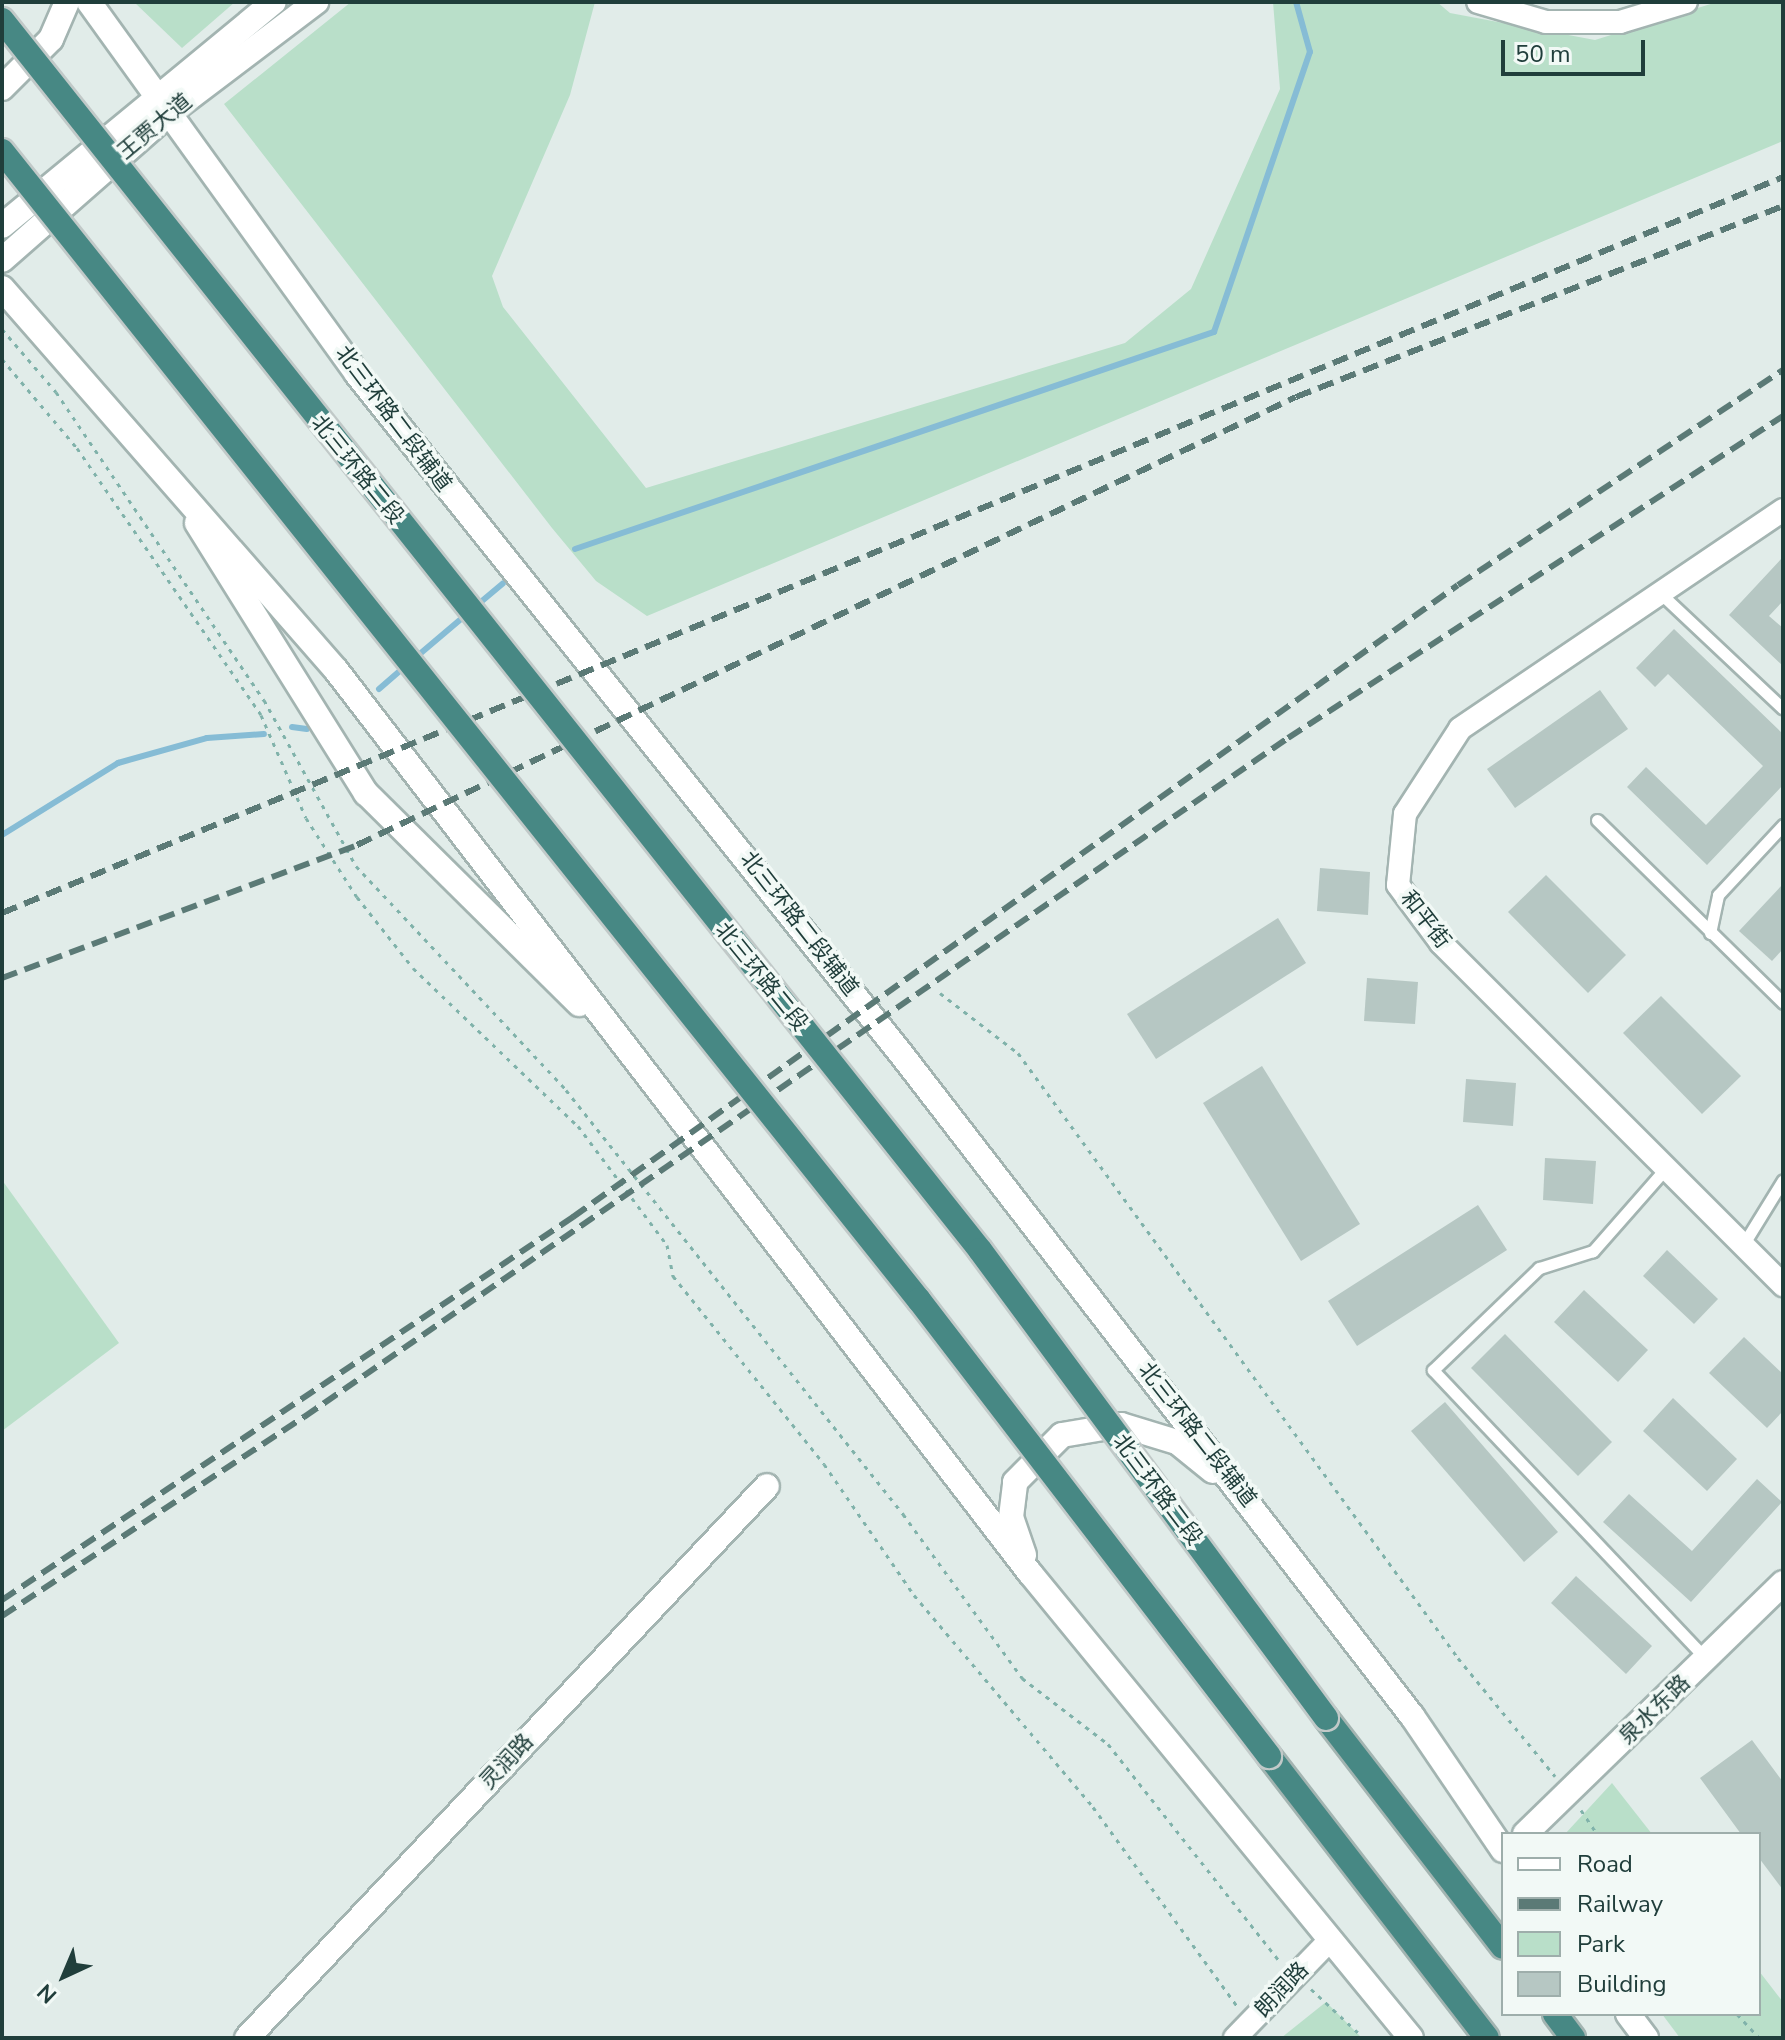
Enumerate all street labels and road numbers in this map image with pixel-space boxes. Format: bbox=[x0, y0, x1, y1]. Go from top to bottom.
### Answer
street label: 王贾大道 bbox=[113, 89, 197, 165]
street label: 北三环路二段辅道 bbox=[329, 341, 457, 497]
street label: 北三环路二段 bbox=[305, 410, 409, 530]
street label: 北三环路二段辅道 bbox=[734, 847, 864, 1001]
street label: 和平街 bbox=[1394, 886, 1456, 954]
street label: 北三环路二段 bbox=[709, 917, 813, 1037]
street label: 北三环路二段辅道 bbox=[1132, 1358, 1262, 1512]
street label: 北三环路二段 bbox=[1107, 1429, 1207, 1551]
street label: 泉水东路 bbox=[1614, 1670, 1696, 1750]
street label: 灵润路 bbox=[475, 1729, 539, 1795]
street label: 朗润路 bbox=[1250, 1957, 1314, 2023]

